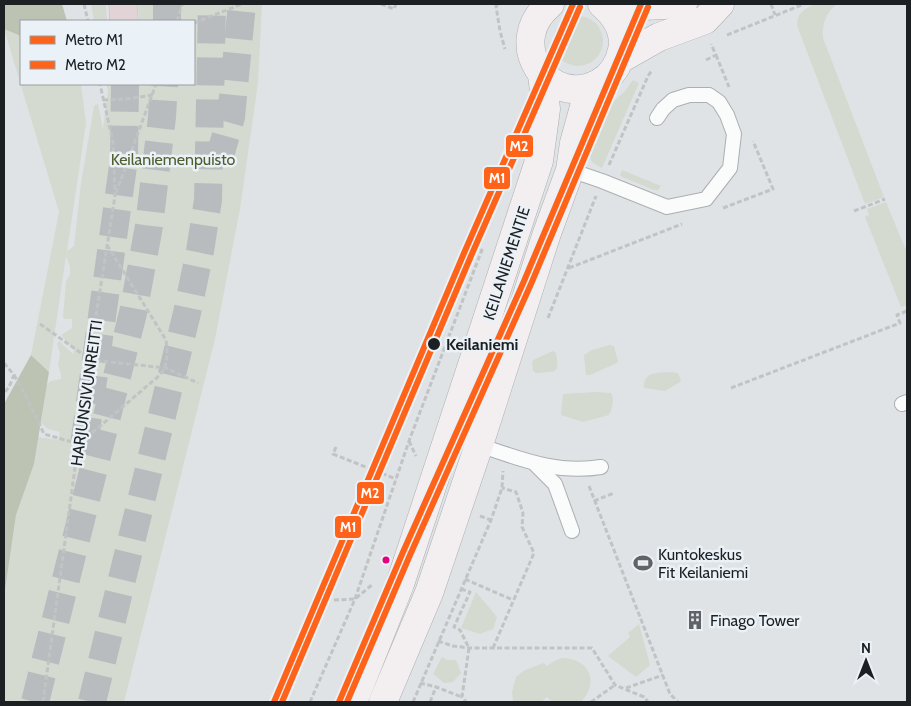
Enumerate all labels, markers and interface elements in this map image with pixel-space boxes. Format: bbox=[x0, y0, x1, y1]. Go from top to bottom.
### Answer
legend bbox=[20, 20, 195, 85]
text: Metro M1 bbox=[65, 31, 123, 49]
text: Metro M2 bbox=[65, 56, 126, 74]
line badge: M2 bbox=[505, 134, 534, 158]
text: M2 bbox=[509, 137, 529, 155]
park label: Keilaniemenpuisto bbox=[111, 150, 236, 169]
line badge: M1 bbox=[483, 166, 511, 190]
text: M1 bbox=[489, 169, 505, 187]
street label: KEILANIEMENTIE bbox=[479, 204, 534, 322]
street label: HARJUNSIVUNREITTI bbox=[67, 319, 106, 467]
place label: Keilaniemi bbox=[446, 335, 518, 354]
marker: Keilaniemi bbox=[426, 336, 442, 352]
line badge: M2 bbox=[356, 481, 385, 505]
text: M2 bbox=[360, 484, 380, 502]
line badge: M1 bbox=[334, 515, 362, 539]
text: M1 bbox=[340, 518, 356, 536]
place label: Kuntokeskus Fit Keilaniemi bbox=[658, 545, 748, 582]
sports icon: Kuntokeskus Fit Keilaniemi bbox=[632, 552, 654, 574]
unlabelled marker bbox=[381, 555, 391, 565]
building icon: Finago Tower bbox=[684, 609, 706, 631]
place label: Finago Tower bbox=[710, 611, 800, 630]
north arrow bbox=[841, 636, 891, 686]
text: N bbox=[861, 639, 871, 657]

